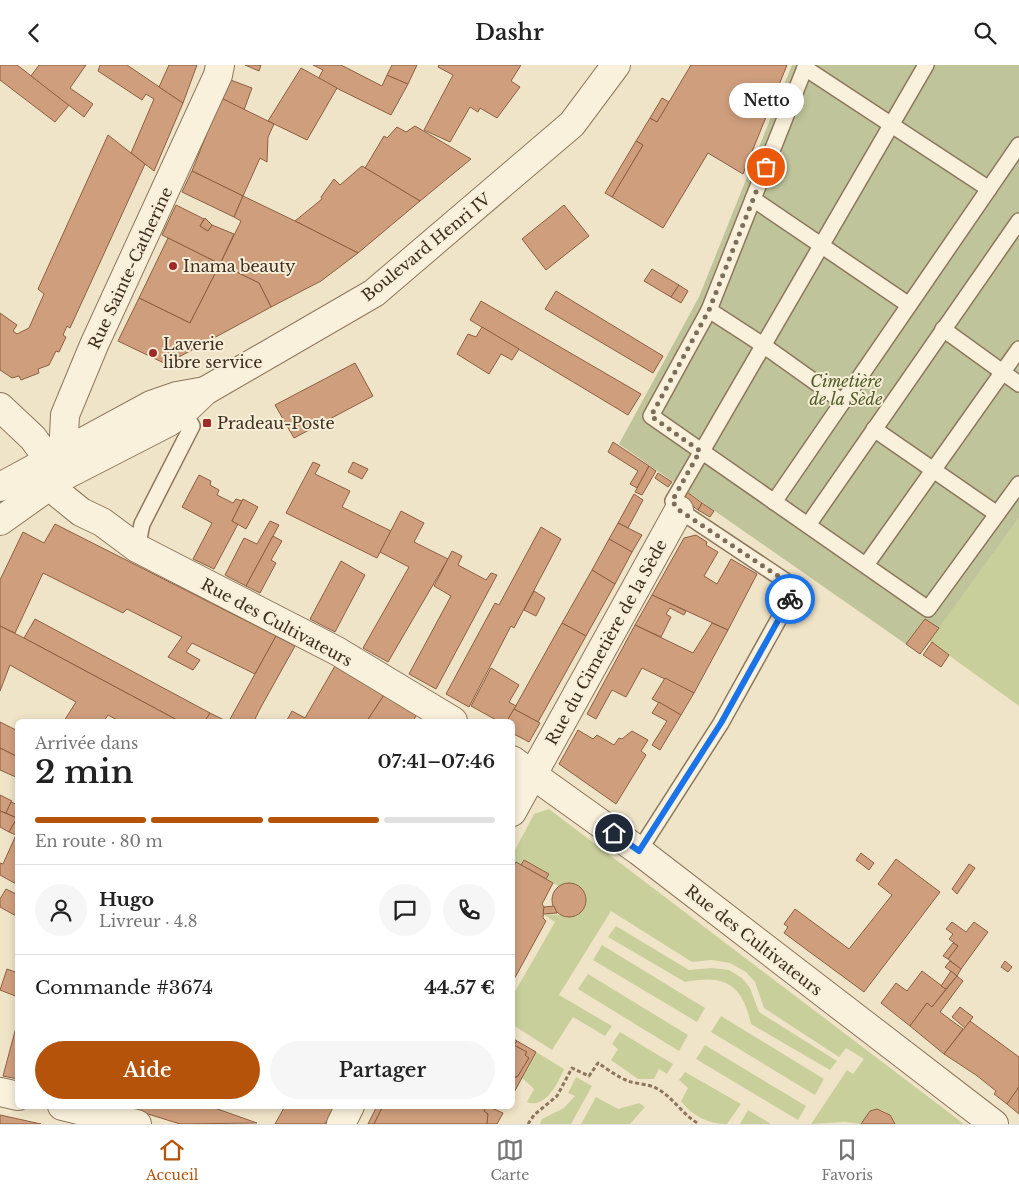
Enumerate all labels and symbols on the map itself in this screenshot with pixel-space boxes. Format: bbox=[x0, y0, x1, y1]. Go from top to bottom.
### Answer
callout: Netto bbox=[728, 82, 804, 117]
pin bbox=[745, 146, 787, 188]
street label: Rue Sainte-Catherine bbox=[84, 184, 176, 352]
street label: Boulevard Henri IV bbox=[357, 188, 495, 305]
place label: Inama beauty bbox=[183, 256, 296, 276]
marker: Inama beauty bbox=[167, 260, 179, 272]
place label: Laverie libre service bbox=[163, 334, 262, 372]
marker: Laverie libre service bbox=[147, 347, 159, 359]
park label: Cimetière de la Sède bbox=[810, 371, 883, 409]
place label: Pradeau-Poste bbox=[217, 413, 335, 433]
marker: Pradeau-Poste bbox=[201, 417, 213, 429]
street label: Rue du Cimetière de la Sède bbox=[541, 536, 671, 748]
street label: Rue des Cultivateurs bbox=[198, 574, 356, 670]
courier bbox=[765, 574, 815, 624]
pin bbox=[593, 812, 635, 854]
street label: Rue des Cultivateurs bbox=[681, 880, 827, 1000]

